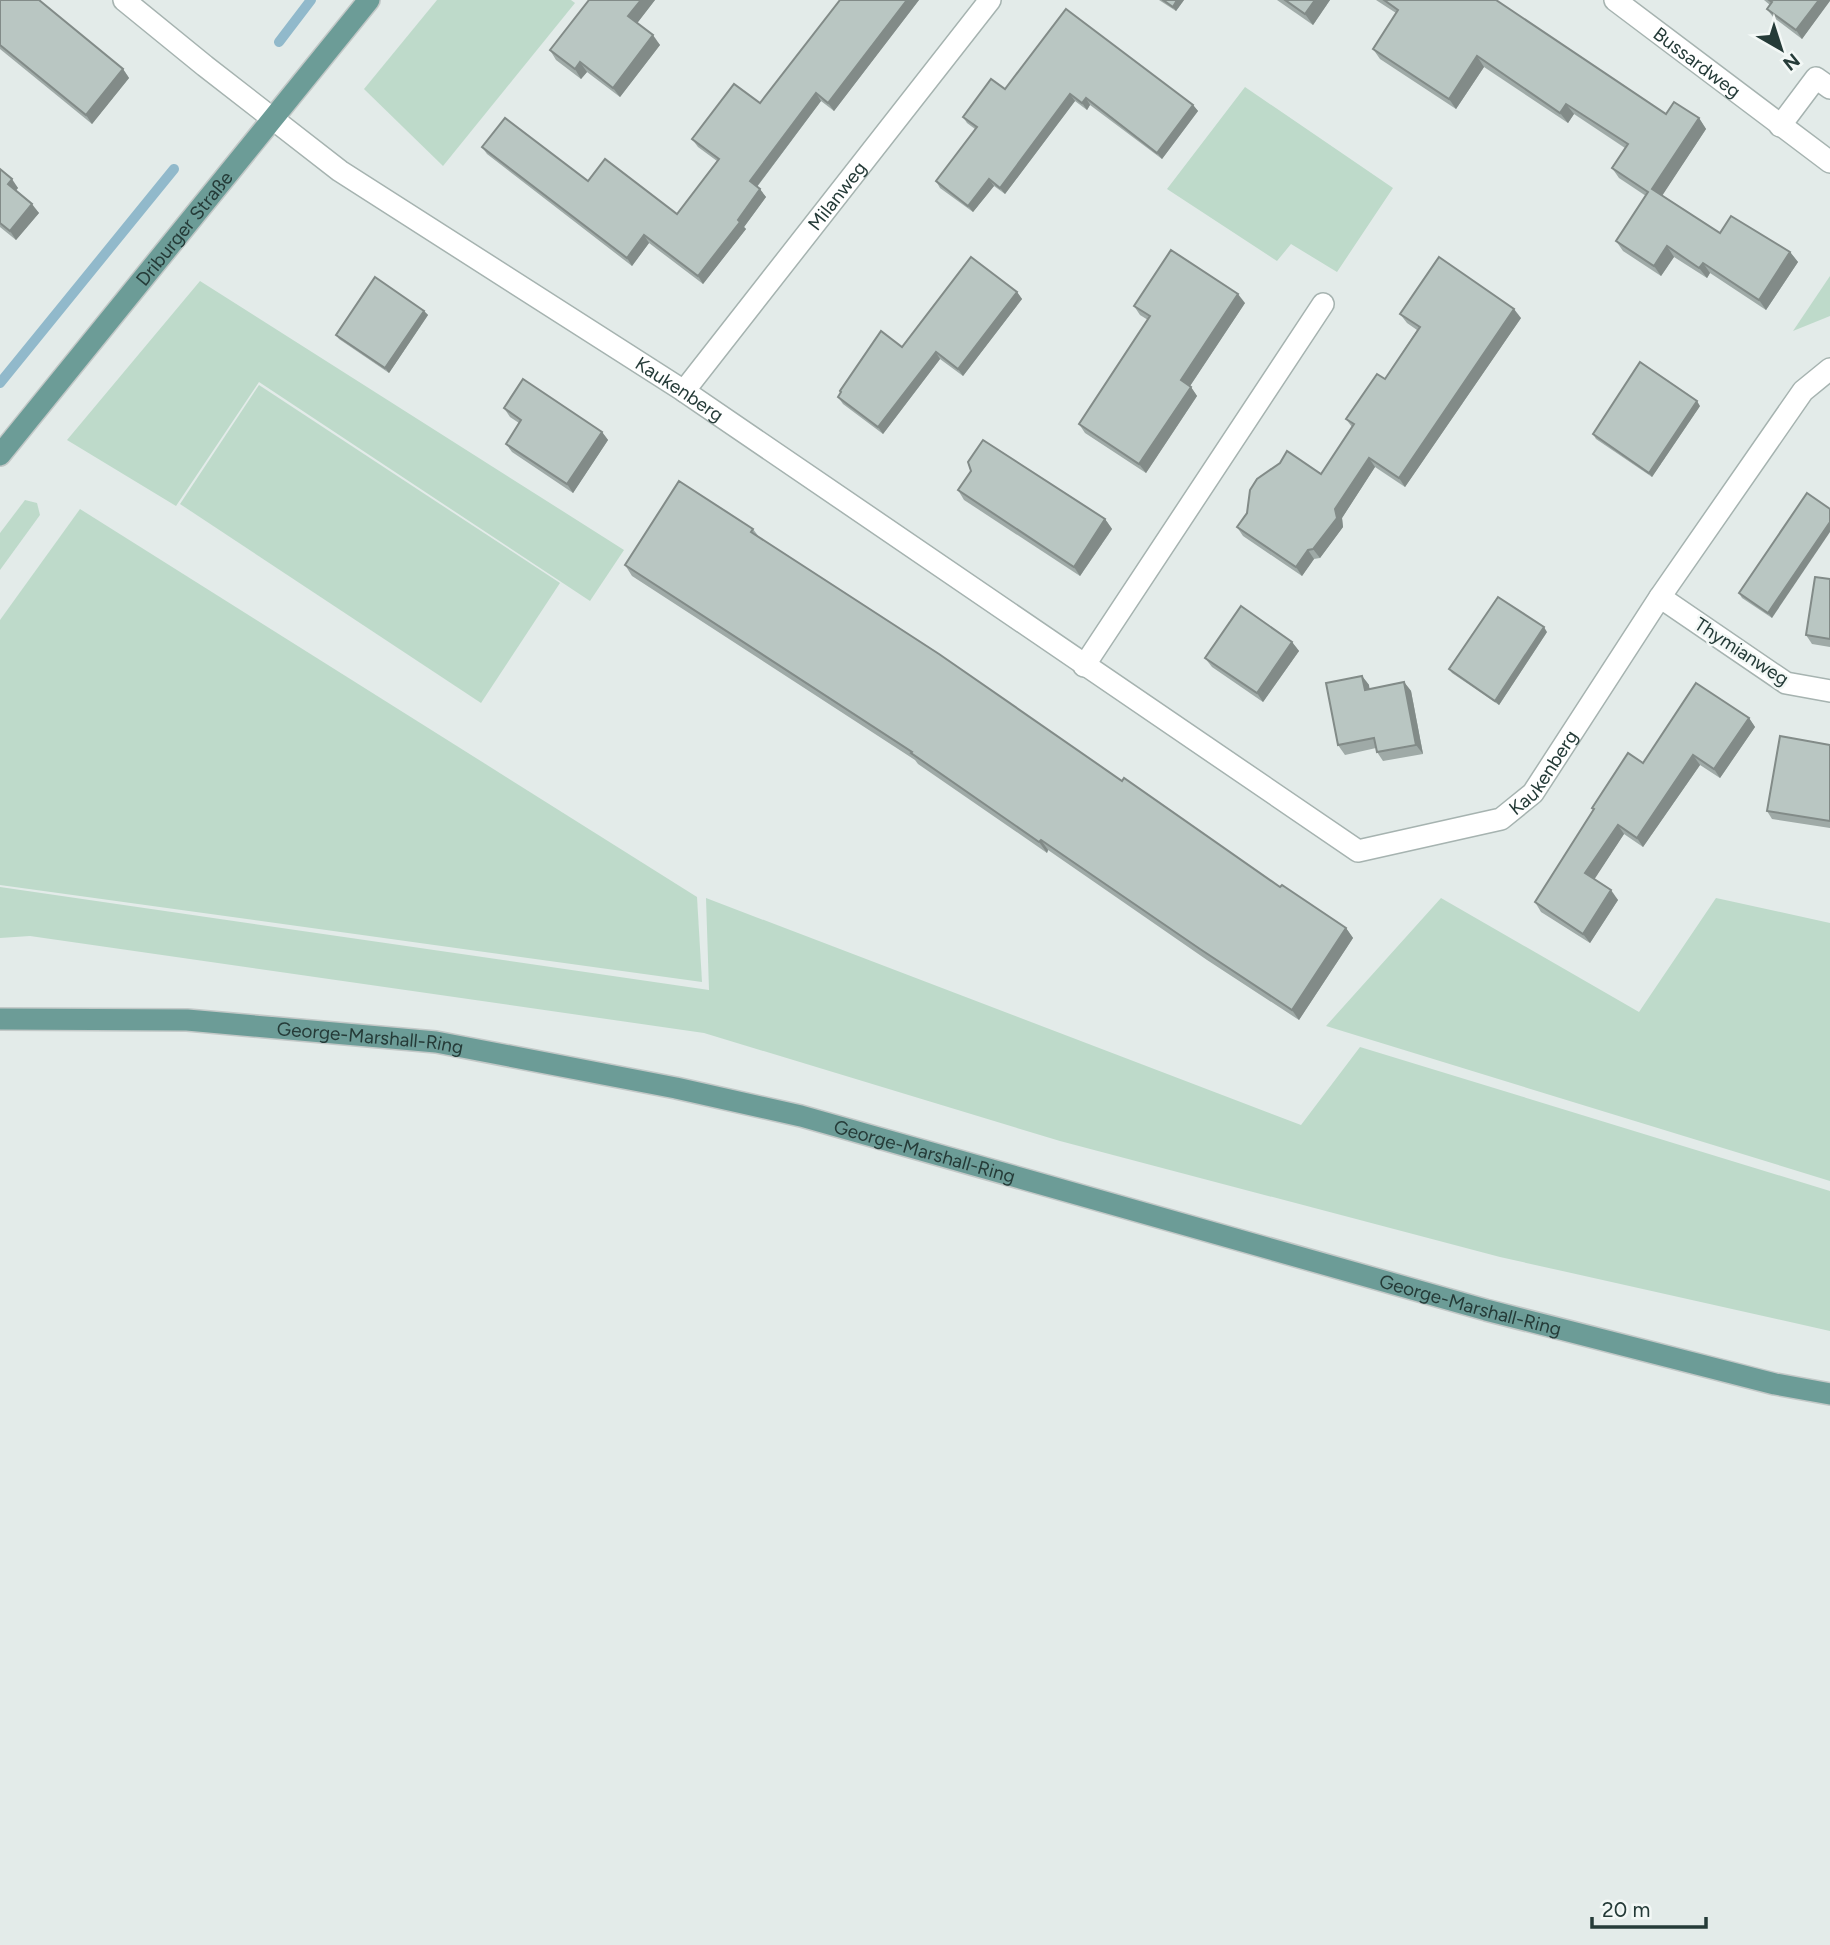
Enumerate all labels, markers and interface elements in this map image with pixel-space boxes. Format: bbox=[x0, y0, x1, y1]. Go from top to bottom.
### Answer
north arrow bbox=[1746, 14, 1816, 84]
street label: Bussardweg bbox=[1649, 22, 1745, 103]
text: N bbox=[1778, 48, 1804, 75]
street label: Milanweg bbox=[803, 157, 871, 235]
street label: Driburger Straße bbox=[131, 167, 238, 290]
street label: Kaukenberg bbox=[631, 352, 728, 427]
street label: Thymianweg bbox=[1690, 612, 1793, 690]
street label: Kaukenberg bbox=[1504, 726, 1583, 820]
street label: George-Marshall-Ring bbox=[276, 1017, 465, 1059]
street label: George-Marshall-Ring bbox=[831, 1115, 1018, 1188]
street label: George-Marshall-Ring bbox=[1377, 1269, 1564, 1341]
scale bar bbox=[1592, 1885, 1706, 1929]
text: 20 m bbox=[1602, 1897, 1650, 1922]

